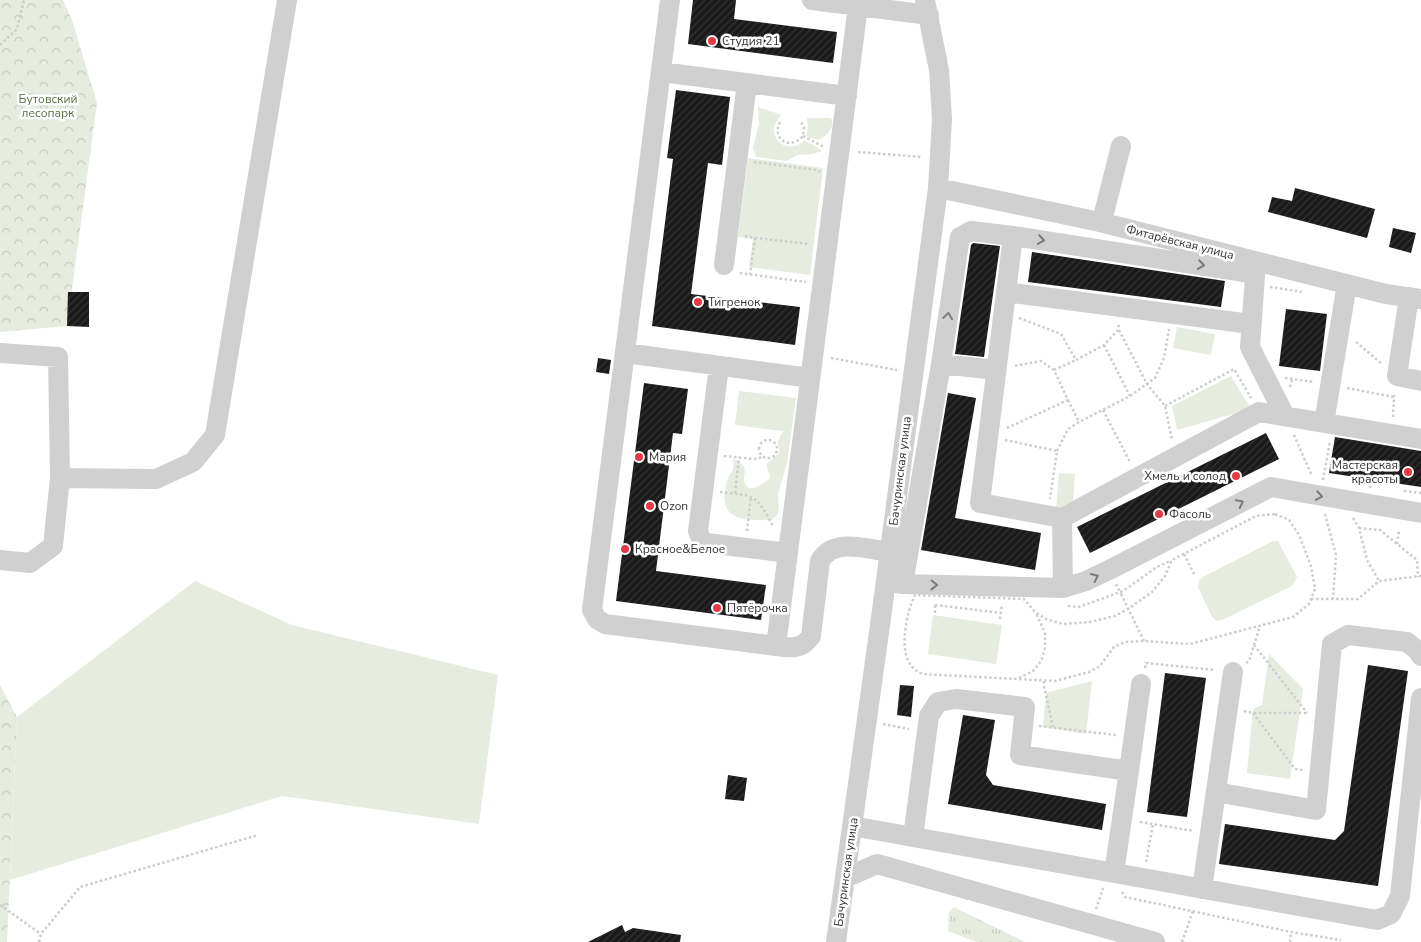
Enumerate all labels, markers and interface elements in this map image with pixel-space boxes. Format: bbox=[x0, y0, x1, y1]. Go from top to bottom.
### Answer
place label: Студия 21 bbox=[722, 33, 780, 49]
marker: Студия 21 bbox=[706, 35, 718, 47]
park label: Бутовский лесопарк bbox=[19, 91, 77, 121]
street label: Фитарёвская улица bbox=[1124, 221, 1236, 263]
one-way arrow bbox=[1037, 234, 1045, 245]
one-way arrow bbox=[1197, 259, 1205, 270]
place label: Тигренок bbox=[708, 294, 761, 310]
marker: Тигренок bbox=[692, 296, 704, 308]
one-way arrow bbox=[942, 311, 953, 319]
street label: Бачуринская улица bbox=[885, 415, 915, 527]
place label: Мария bbox=[649, 449, 686, 465]
marker: Мария bbox=[633, 451, 645, 463]
place label: Мастерская красоты bbox=[1332, 457, 1398, 487]
marker: Мастерская красоты bbox=[1402, 466, 1414, 478]
place label: Хмель и солод bbox=[1144, 468, 1226, 484]
marker: Хмель и солод bbox=[1230, 470, 1242, 482]
one-way arrow bbox=[1314, 490, 1323, 500]
place label: Ozon bbox=[660, 498, 688, 514]
one-way arrow bbox=[1235, 499, 1244, 509]
marker: Ozon bbox=[644, 500, 656, 512]
place label: Фасоль bbox=[1169, 506, 1211, 522]
marker: Фасоль bbox=[1153, 508, 1165, 520]
place label: Красное&Белое bbox=[635, 541, 725, 557]
marker: Красное&Белое bbox=[619, 543, 631, 555]
one-way arrow bbox=[1090, 572, 1099, 583]
one-way arrow bbox=[931, 580, 939, 590]
place label: Пятёрочка bbox=[727, 600, 788, 616]
marker: Пятёрочка bbox=[711, 602, 723, 614]
street label: Бачуринская улица bbox=[830, 816, 862, 928]

